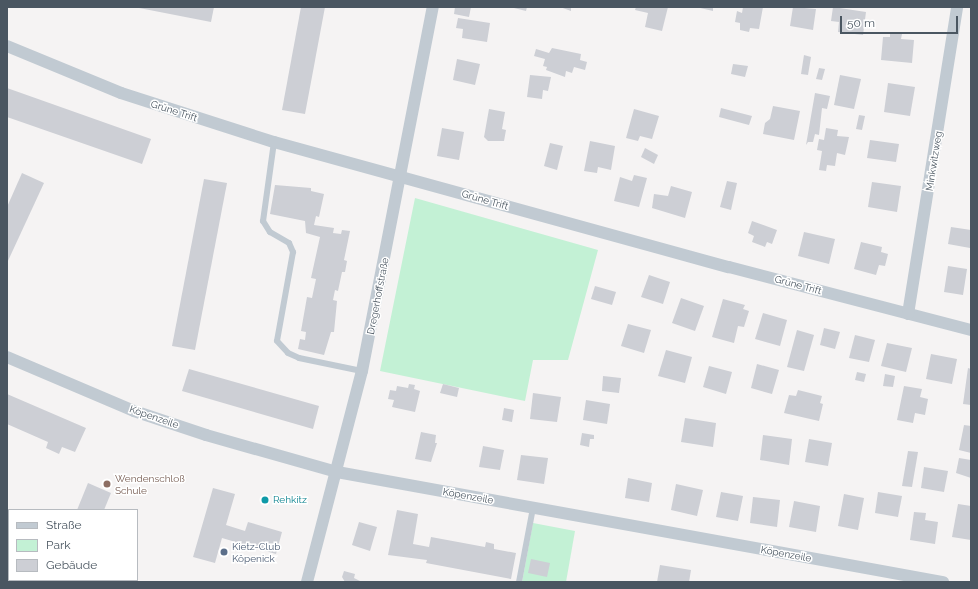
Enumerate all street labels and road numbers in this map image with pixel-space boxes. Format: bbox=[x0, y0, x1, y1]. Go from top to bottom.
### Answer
street label: Grüne Trift bbox=[149, 98, 199, 124]
street label: Minkwitzweg bbox=[923, 130, 945, 192]
street label: Grüne Trift bbox=[460, 188, 510, 212]
street label: Dregerhoffstraße bbox=[365, 257, 391, 335]
street label: Grüne Trift bbox=[773, 273, 823, 297]
street label: Köpenzeile bbox=[128, 403, 180, 431]
street label: Köpenzeile bbox=[442, 486, 494, 506]
street label: Köpenzeile bbox=[760, 544, 812, 564]

